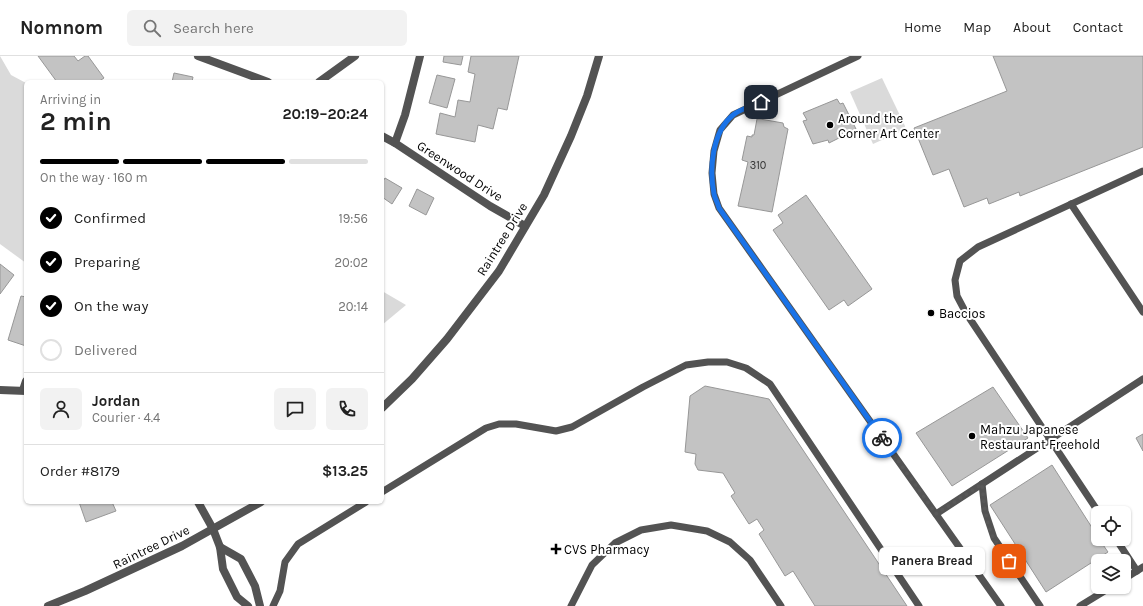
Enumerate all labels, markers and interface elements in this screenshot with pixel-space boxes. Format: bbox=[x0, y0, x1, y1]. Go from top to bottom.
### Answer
search box bbox=[127, 10, 407, 46]
text: Nomnom bbox=[20, 17, 103, 39]
icon: search bbox=[141, 17, 163, 39]
text: Search here bbox=[173, 19, 254, 37]
text: Home bbox=[904, 19, 941, 36]
text: Map bbox=[963, 19, 991, 36]
text: About bbox=[1013, 19, 1051, 36]
text: Contact bbox=[1073, 19, 1123, 36]
pin bbox=[744, 85, 778, 119]
icon: home bbox=[750, 91, 772, 113]
text: Arriving in bbox=[40, 92, 101, 107]
text: 20:19–20:24 bbox=[282, 105, 368, 123]
text: 2 min bbox=[40, 106, 112, 137]
place label: Around the Corner Art Center bbox=[838, 111, 939, 141]
marker: Around the Corner Art Center bbox=[825, 120, 835, 130]
street label: Greenwood Drive bbox=[414, 138, 506, 204]
house number: 310 bbox=[750, 159, 766, 172]
text: On the way · 160 m bbox=[40, 170, 148, 185]
street label: Raintree Drive bbox=[474, 199, 531, 278]
icon: check bbox=[40, 207, 62, 229]
text: Confirmed bbox=[74, 209, 146, 227]
text: 19:56 bbox=[338, 211, 368, 226]
icon: check bbox=[40, 251, 62, 273]
text: Preparing bbox=[74, 253, 140, 271]
text: 20:02 bbox=[335, 255, 368, 270]
icon: check bbox=[40, 295, 62, 317]
text: On the way bbox=[74, 297, 148, 315]
text: 20:14 bbox=[338, 299, 368, 314]
place label: Baccios bbox=[939, 306, 986, 321]
marker: Baccios bbox=[926, 308, 936, 318]
text: Delivered bbox=[74, 341, 138, 359]
button: person bbox=[40, 388, 82, 430]
button: chat bbox=[274, 388, 316, 430]
button: phone bbox=[326, 388, 368, 430]
text: Jordan bbox=[92, 392, 140, 410]
text: Courier · 4.4 bbox=[92, 410, 160, 425]
courier bbox=[862, 418, 902, 458]
place label: Mahzu Japanese Restaurant Freehold bbox=[980, 422, 1100, 452]
icon: bike bbox=[871, 427, 893, 449]
marker: Mahzu Japanese Restaurant Freehold bbox=[967, 431, 977, 441]
text: Order #8179 bbox=[40, 462, 120, 480]
text: $13.25 bbox=[322, 462, 368, 480]
map controls bbox=[1091, 506, 1131, 594]
button: locate bbox=[1091, 506, 1131, 546]
street label: Raintree Drive bbox=[110, 522, 192, 572]
place label: CVS Pharmacy bbox=[564, 542, 649, 557]
marker: CVS Pharmacy bbox=[551, 544, 561, 554]
pin bbox=[992, 544, 1026, 578]
callout: Panera Bread bbox=[879, 547, 985, 575]
icon: bag bbox=[998, 550, 1020, 572]
text: Panera Bread bbox=[891, 553, 973, 568]
button: layers bbox=[1091, 554, 1131, 594]

